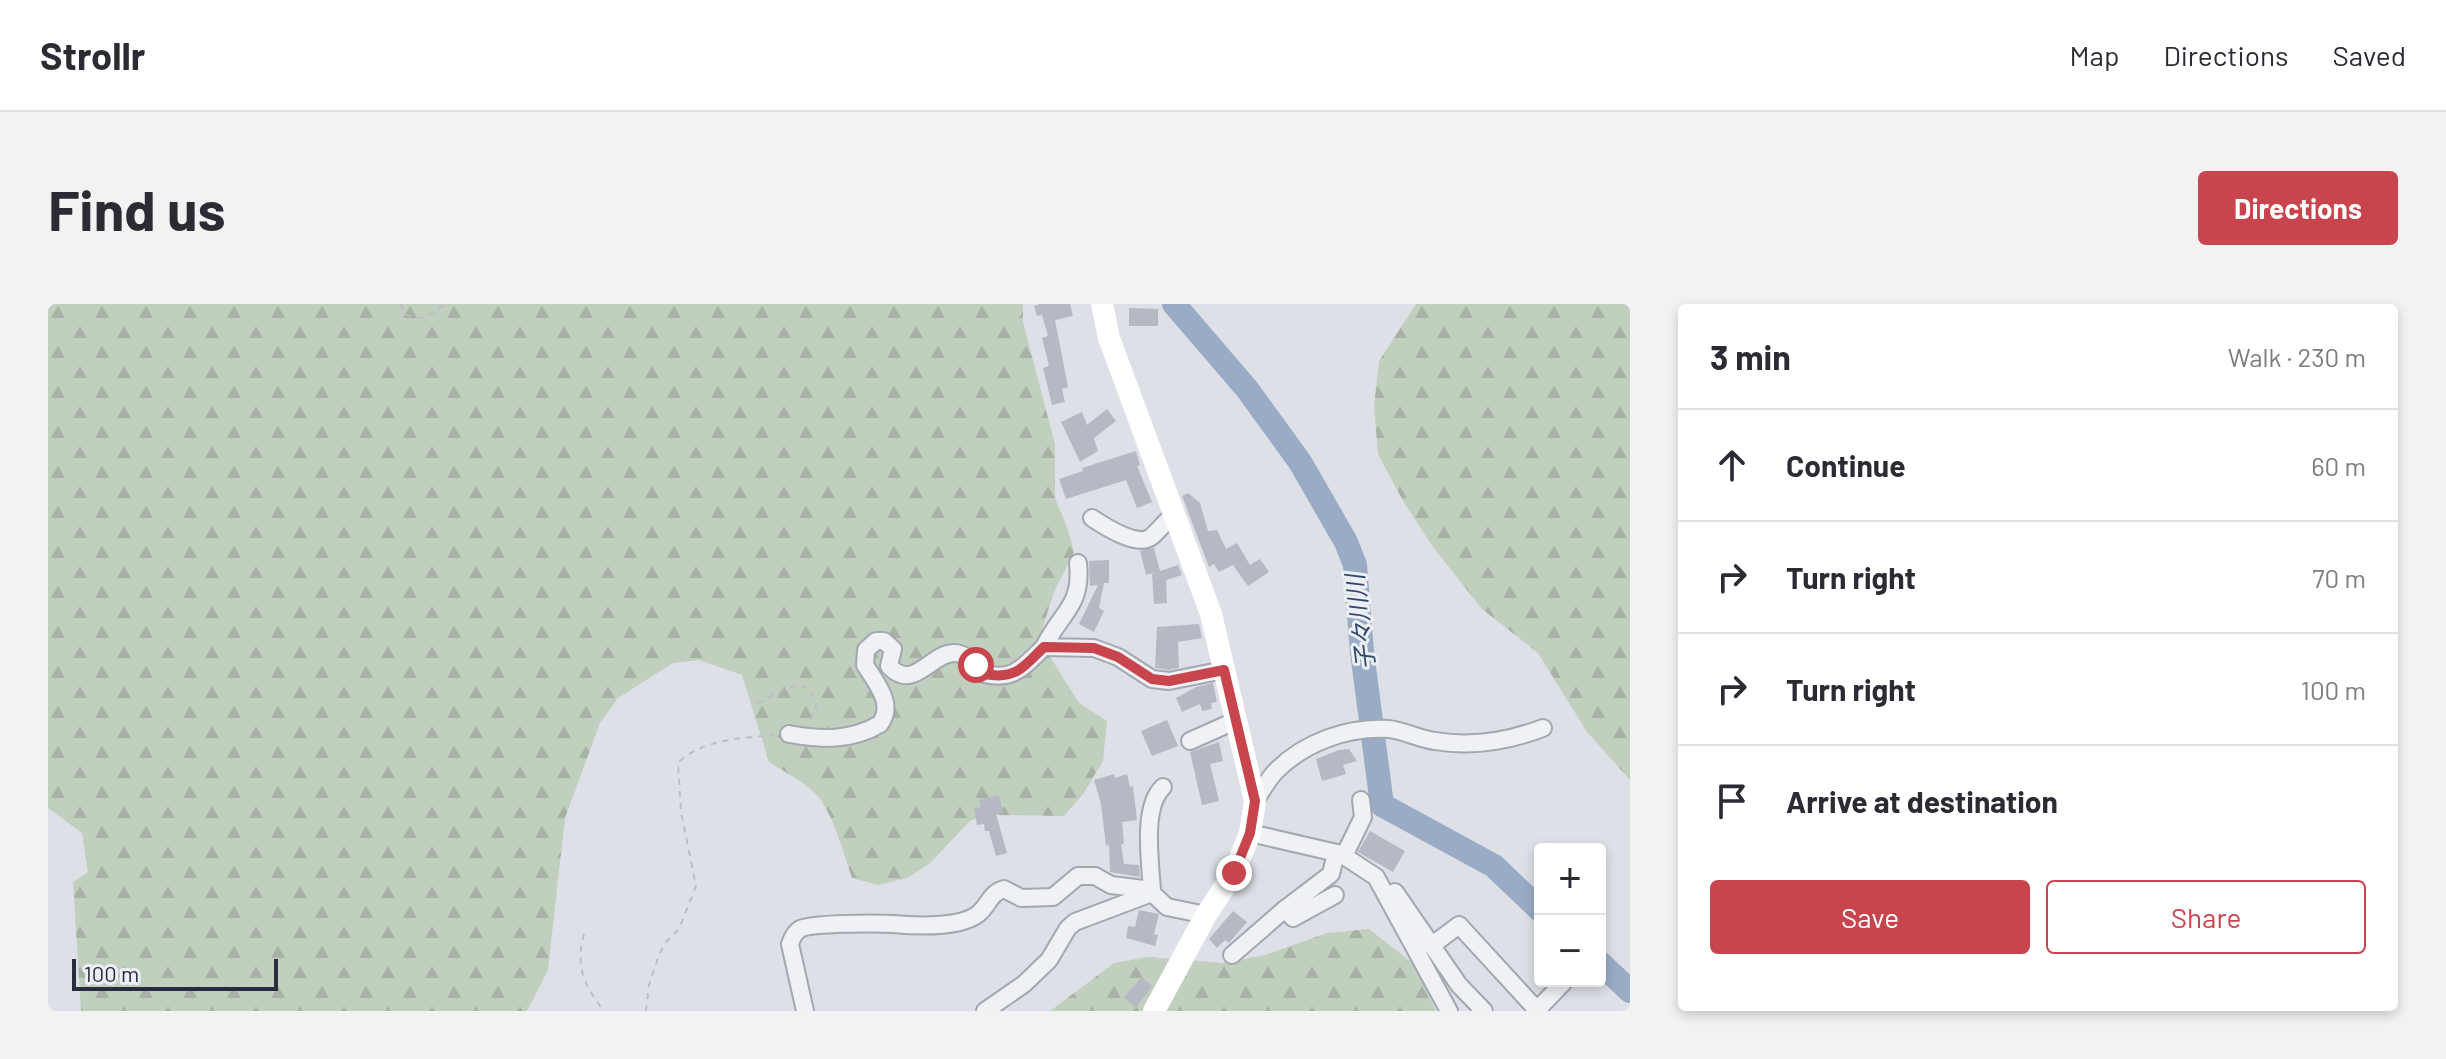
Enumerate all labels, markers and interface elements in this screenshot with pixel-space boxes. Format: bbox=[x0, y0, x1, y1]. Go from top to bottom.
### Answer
text: Strollr bbox=[40, 32, 145, 78]
text: Map bbox=[2070, 38, 2119, 72]
text: Directions bbox=[2163, 38, 2289, 72]
text: Saved bbox=[2333, 38, 2406, 72]
button: Directions bbox=[2198, 171, 2398, 245]
text: Find us bbox=[48, 175, 226, 242]
text: 3 min bbox=[1710, 336, 1791, 377]
text: Walk · 230 m bbox=[2228, 341, 2366, 372]
icon: ahead bbox=[1710, 443, 1754, 487]
text: Continue bbox=[1786, 447, 1906, 483]
text: 60 m bbox=[2311, 450, 2366, 481]
icon: right bbox=[1710, 555, 1754, 599]
text: Turn right bbox=[1786, 559, 1916, 595]
text: 70 m bbox=[2312, 562, 2366, 593]
water label: 子々川川 bbox=[1339, 570, 1380, 672]
route start bbox=[958, 647, 994, 683]
icon: right bbox=[1710, 667, 1754, 711]
text: Turn right bbox=[1786, 671, 1916, 707]
text: 100 m bbox=[2301, 674, 2366, 705]
icon: arrive bbox=[1710, 779, 1754, 823]
text: Arrive at destination bbox=[1786, 783, 2058, 819]
map controls bbox=[1534, 843, 1606, 987]
button: + bbox=[1534, 843, 1606, 915]
route end bbox=[1216, 855, 1252, 891]
button: Save bbox=[1710, 880, 2030, 954]
button: Share bbox=[2046, 880, 2366, 954]
button: − bbox=[1534, 915, 1606, 987]
scale bar bbox=[72, 955, 278, 991]
text: 100 m bbox=[84, 960, 139, 986]

